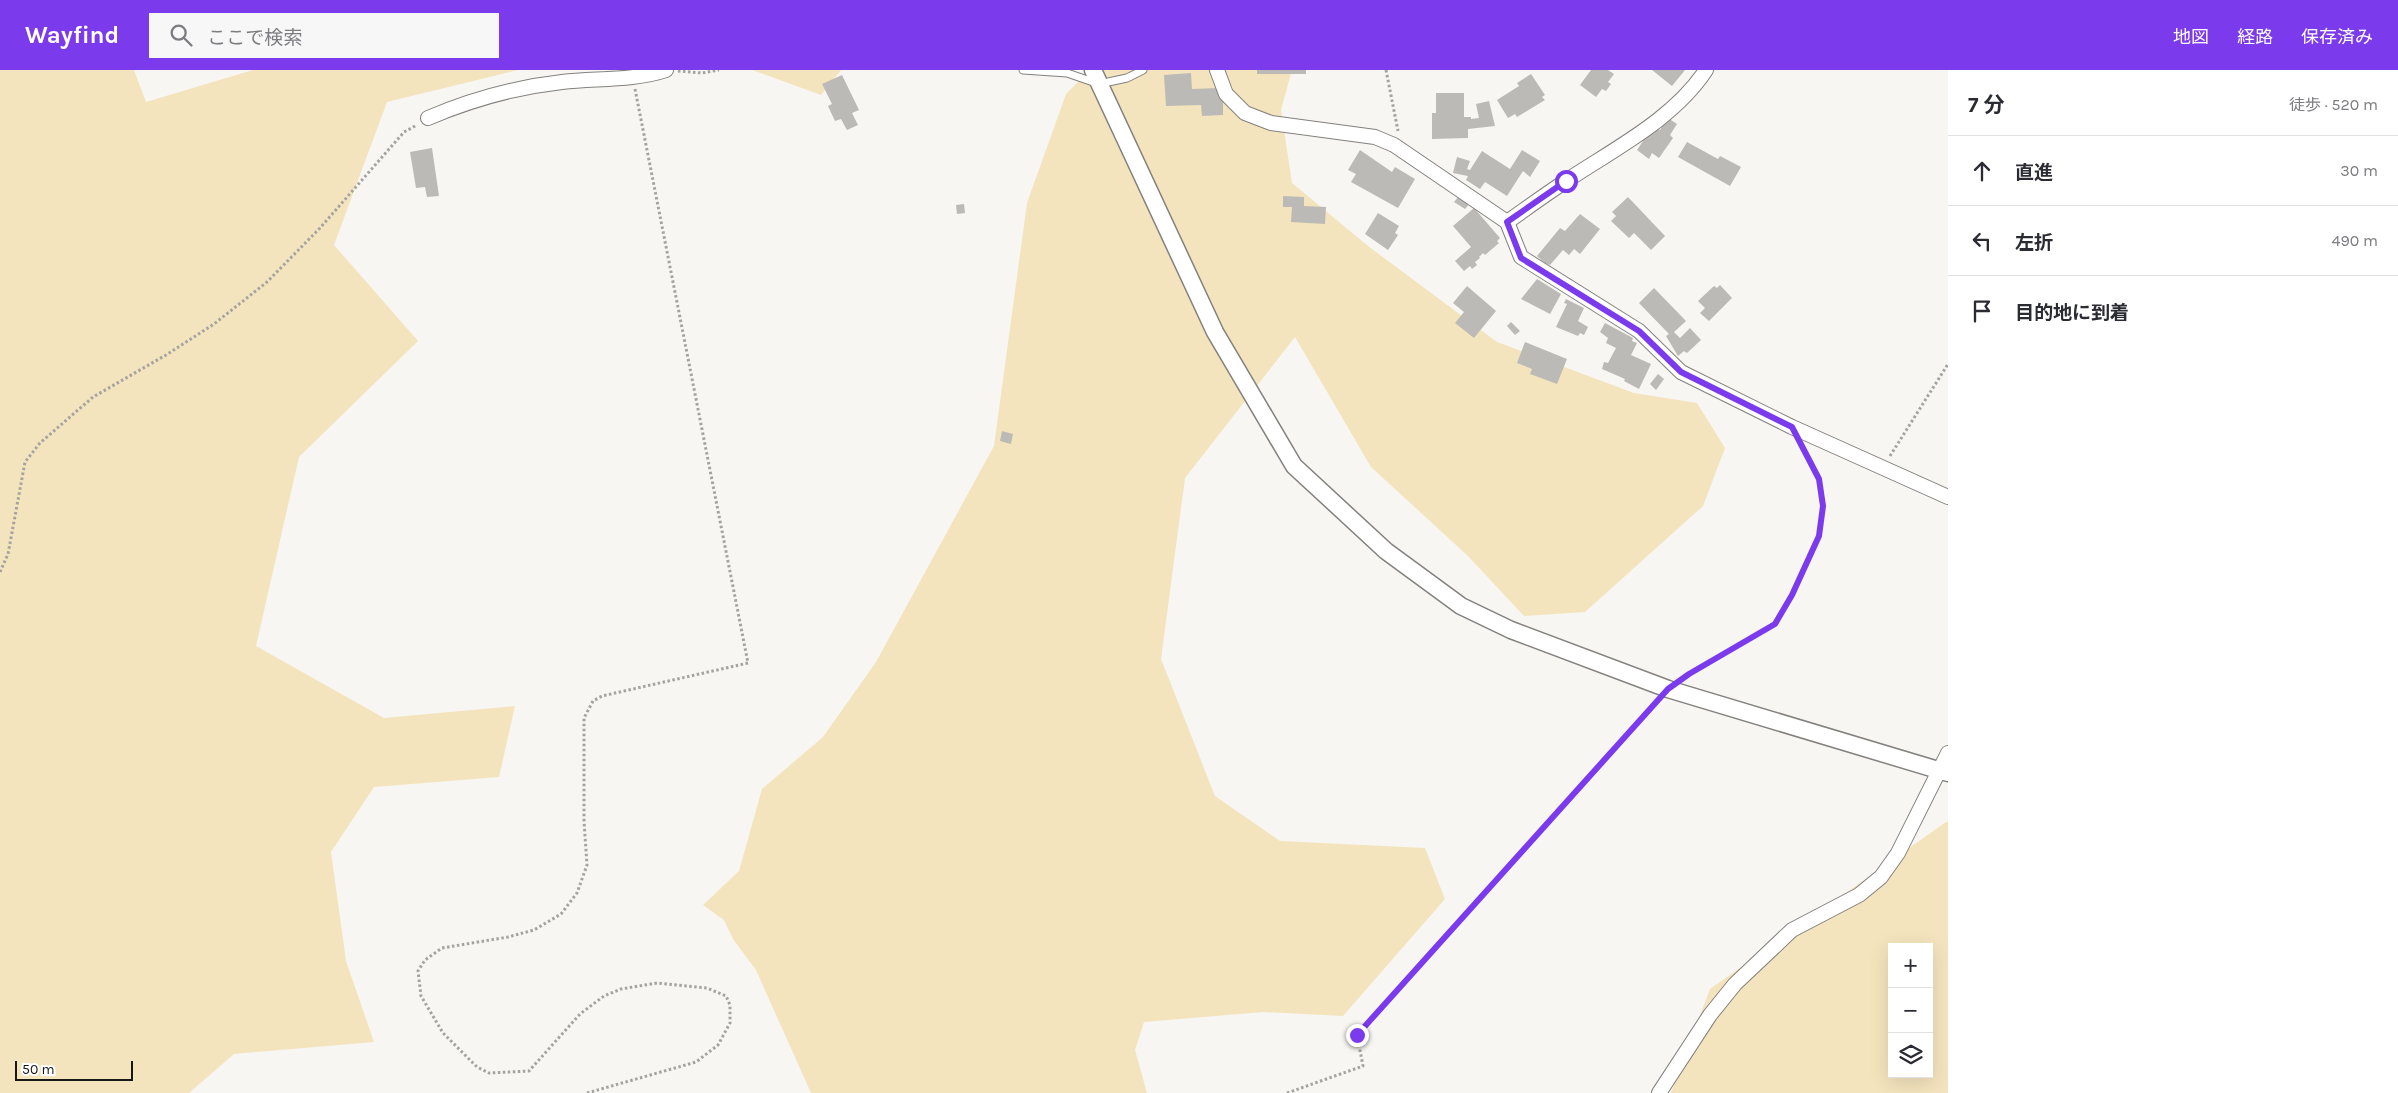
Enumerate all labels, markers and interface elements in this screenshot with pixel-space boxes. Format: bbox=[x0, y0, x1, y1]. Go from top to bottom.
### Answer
search box bbox=[149, 13, 499, 58]
text: Wayfind bbox=[25, 21, 119, 49]
icon: search bbox=[167, 21, 195, 49]
text: 地図 bbox=[2173, 26, 2209, 48]
text: 経路 bbox=[2237, 26, 2273, 48]
text: 保存済み bbox=[2301, 26, 2373, 48]
text: ここで検索 bbox=[207, 27, 302, 49]
text: 7 分 bbox=[1968, 93, 2005, 117]
text: 徒歩 · 520 m bbox=[2289, 95, 2378, 114]
icon: ahead bbox=[1968, 157, 1996, 185]
text: 30 m bbox=[2340, 161, 2378, 180]
text: 直進 bbox=[2015, 162, 2053, 184]
route start bbox=[1555, 170, 1578, 193]
icon: left bbox=[1968, 227, 1996, 255]
text: 490 m bbox=[2332, 231, 2378, 250]
text: 左折 bbox=[2015, 232, 2053, 254]
icon: arrive bbox=[1968, 297, 1996, 325]
text: 目的地に到着 bbox=[2015, 302, 2129, 324]
map controls bbox=[1888, 943, 1933, 1078]
button: + bbox=[1888, 943, 1933, 988]
button: − bbox=[1888, 988, 1933, 1033]
route end bbox=[1346, 1024, 1369, 1047]
button: layers bbox=[1888, 1033, 1933, 1078]
scale bar bbox=[15, 1058, 132, 1081]
text: 50 m bbox=[22, 1061, 55, 1078]

